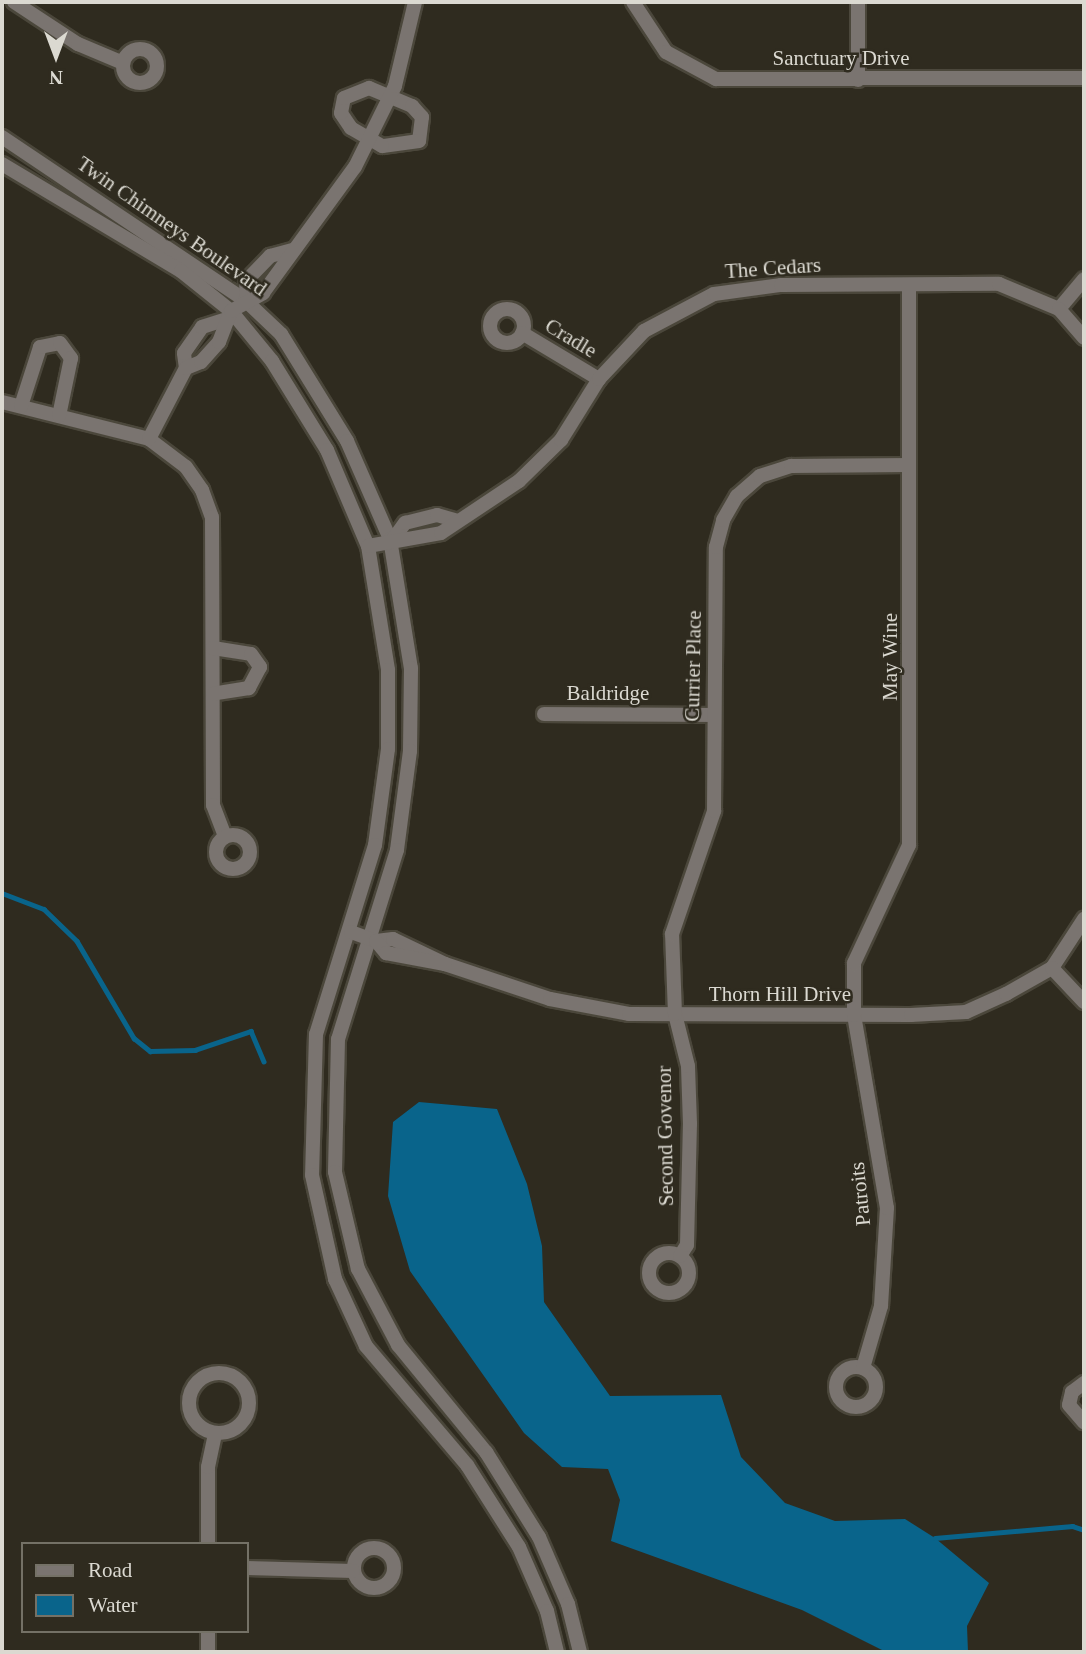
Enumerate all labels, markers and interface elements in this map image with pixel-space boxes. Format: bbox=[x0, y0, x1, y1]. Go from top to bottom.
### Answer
north arrow bbox=[21, 21, 91, 91]
street label: Sanctuary Drive bbox=[772, 45, 910, 71]
text: N bbox=[49, 67, 63, 88]
street label: Twin Chimneys Boulevard bbox=[72, 151, 272, 301]
street label: The Cedars bbox=[724, 252, 822, 284]
street label: Cradle bbox=[541, 313, 601, 363]
street label: Currier Place bbox=[679, 610, 707, 722]
street label: May Wine bbox=[877, 613, 903, 701]
street label: Baldridge bbox=[567, 680, 649, 706]
street label: Thorn Hill Drive bbox=[709, 981, 851, 1007]
street label: Second Govenor bbox=[651, 1066, 679, 1206]
street label: Patroits bbox=[844, 1161, 876, 1227]
legend bbox=[21, 1542, 248, 1633]
text: Road bbox=[88, 1558, 132, 1582]
text: Water bbox=[88, 1593, 138, 1617]

